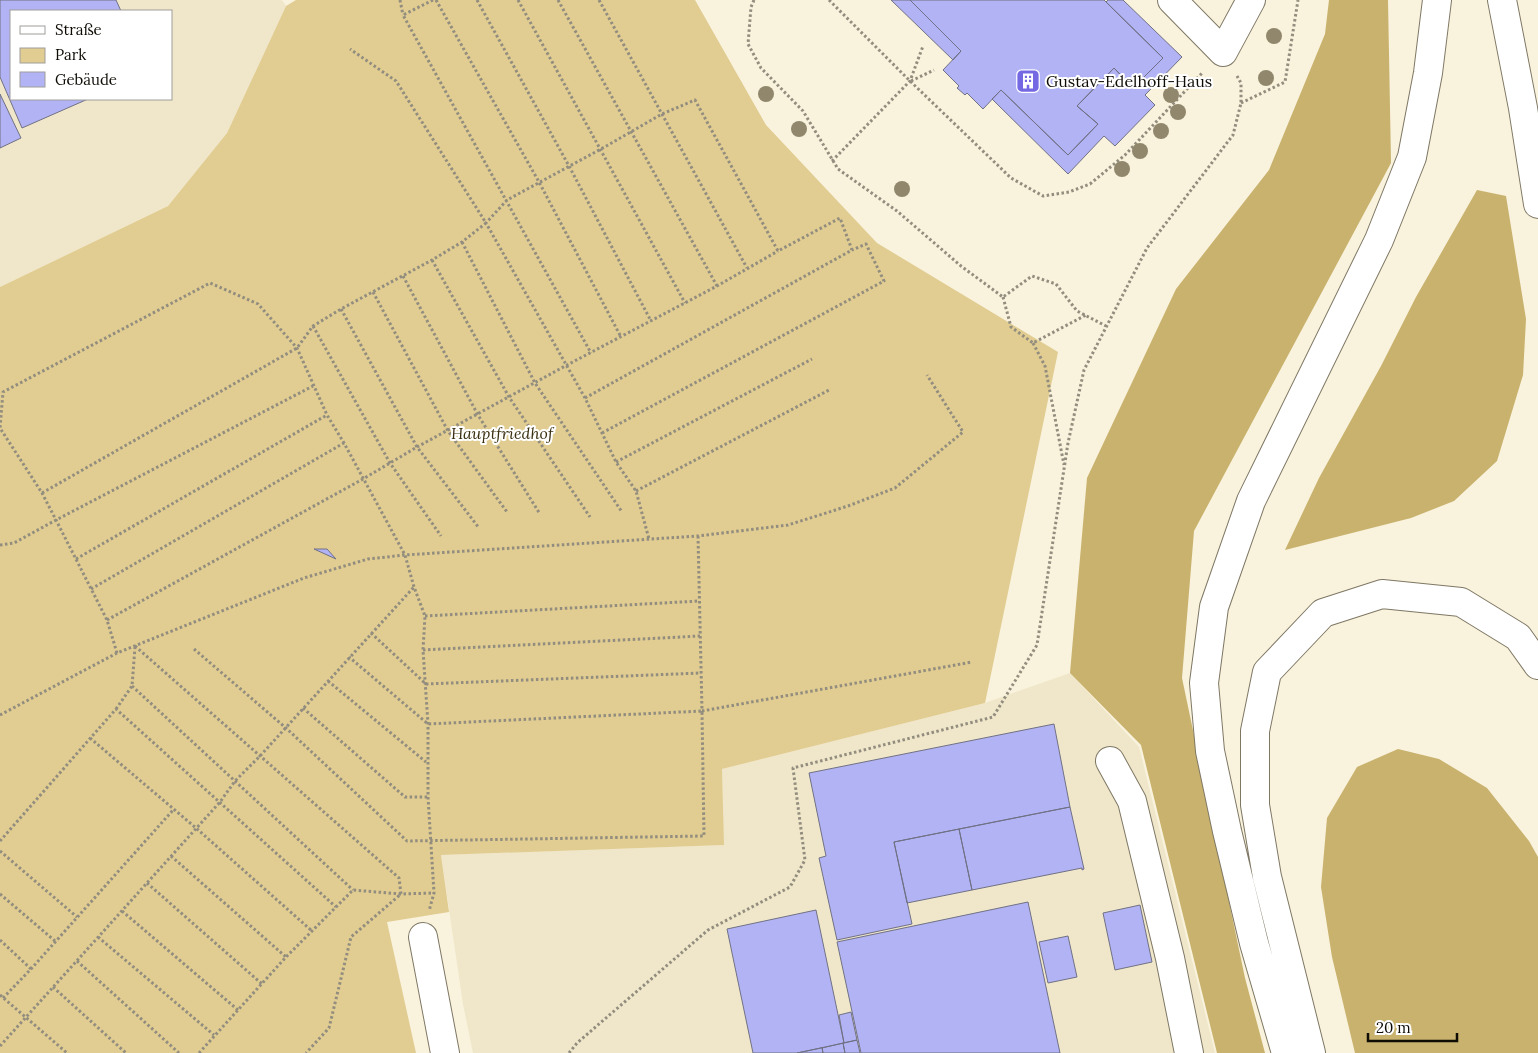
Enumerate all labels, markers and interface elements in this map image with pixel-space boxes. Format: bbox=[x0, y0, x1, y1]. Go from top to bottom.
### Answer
legend bbox=[10, 10, 172, 100]
text: Straße bbox=[55, 20, 102, 39]
text: Park bbox=[55, 45, 86, 64]
building icon: Gustav-Edelhoff-Haus bbox=[1015, 68, 1041, 94]
text: Gebäude bbox=[55, 70, 117, 89]
place label: Gustav-Edelhoff-Haus bbox=[1046, 71, 1212, 91]
park label: Hauptfriedhof bbox=[451, 423, 555, 443]
scale bar bbox=[1368, 1010, 1457, 1042]
text: 20 m bbox=[1376, 1018, 1411, 1037]

